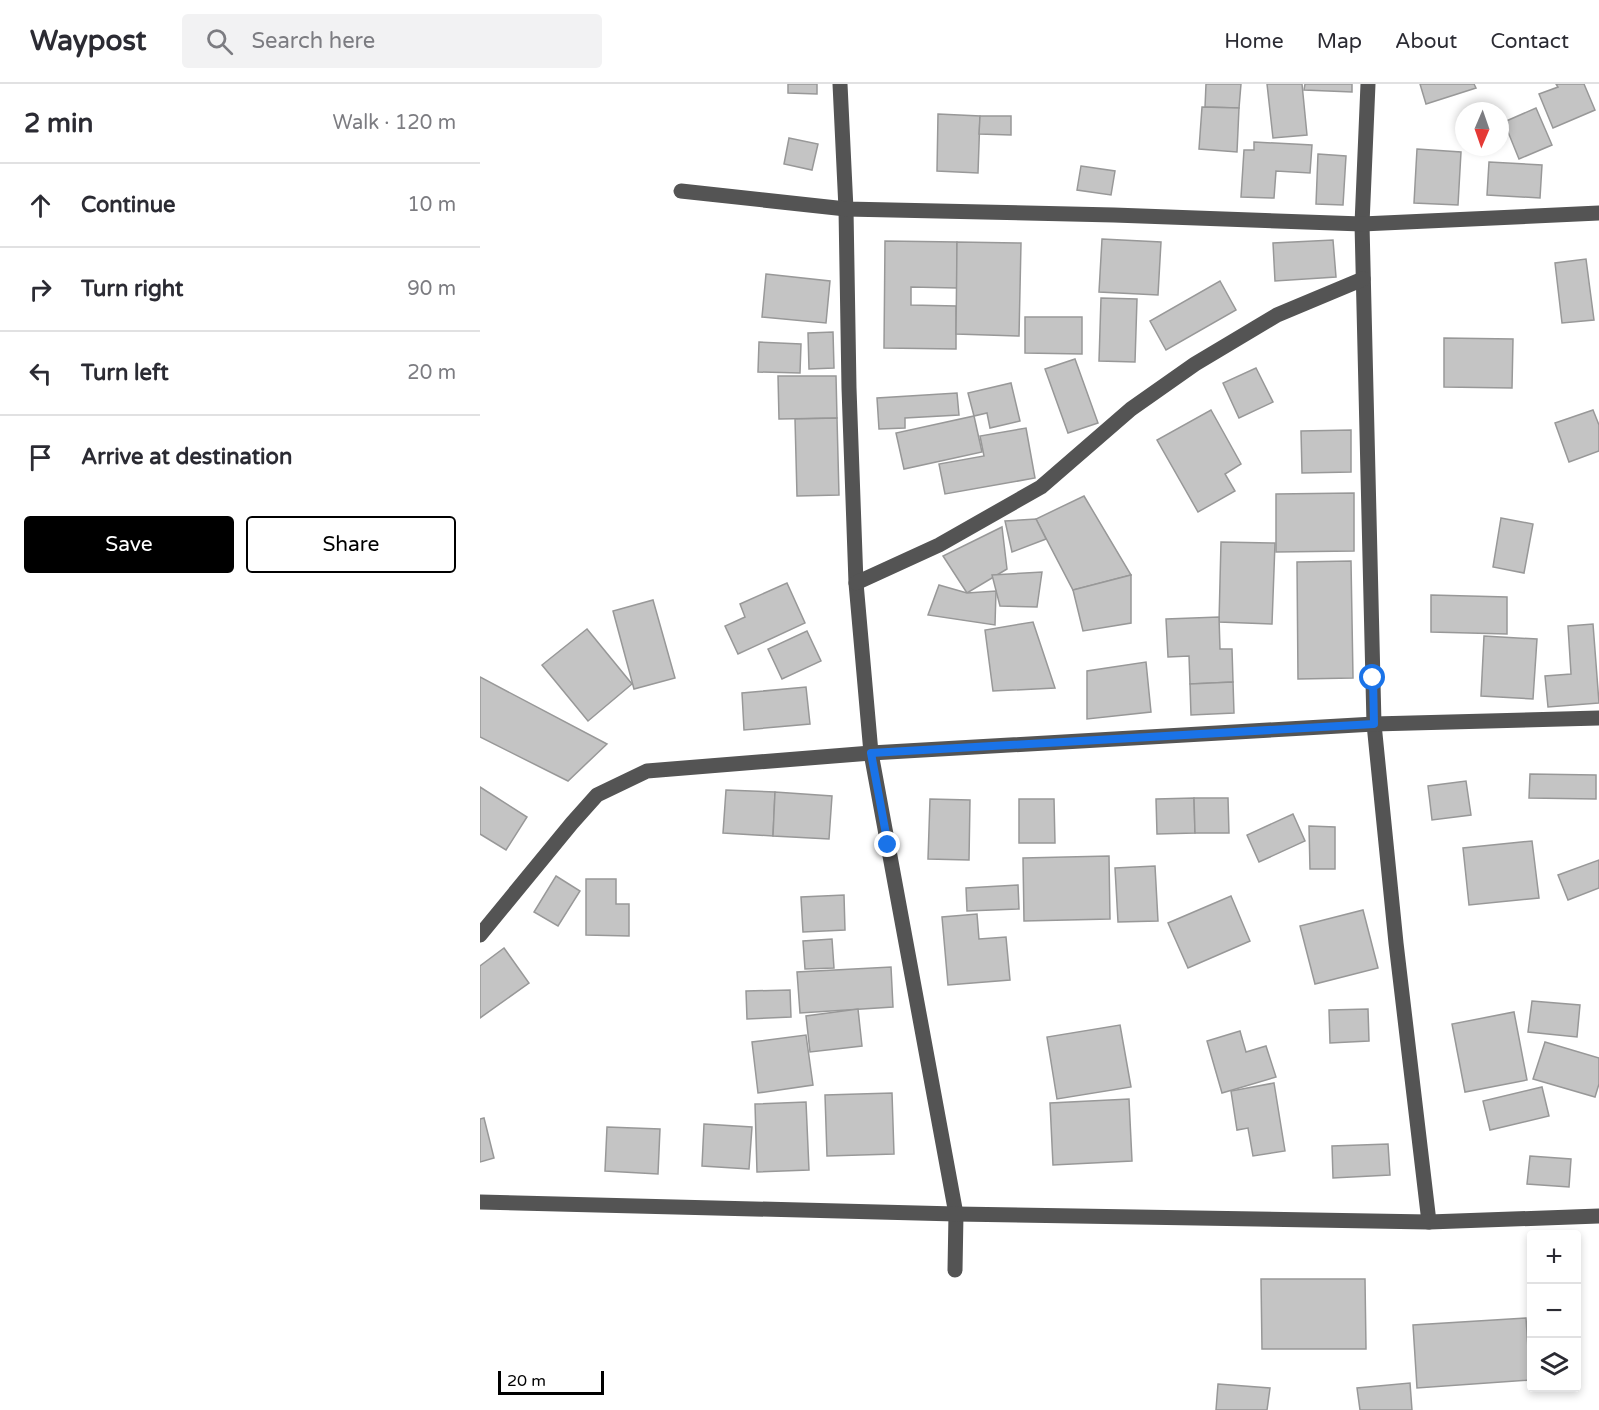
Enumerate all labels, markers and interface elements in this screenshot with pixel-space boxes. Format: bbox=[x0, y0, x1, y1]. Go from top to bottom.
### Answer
search box bbox=[182, 14, 602, 68]
text: Waypost bbox=[30, 24, 146, 58]
icon: search bbox=[203, 25, 236, 58]
text: Search here bbox=[251, 28, 375, 54]
text: Home bbox=[1224, 29, 1284, 54]
text: Map bbox=[1317, 29, 1362, 54]
text: About bbox=[1395, 29, 1457, 54]
text: Contact bbox=[1490, 29, 1569, 54]
north arrow bbox=[1455, 102, 1509, 156]
text: 2 min bbox=[24, 108, 93, 139]
text: Walk · 120 m bbox=[333, 111, 456, 135]
icon: ahead bbox=[24, 189, 57, 222]
text: Continue bbox=[81, 192, 176, 218]
text: 10 m bbox=[407, 193, 456, 217]
icon: right bbox=[24, 273, 57, 306]
text: Turn right bbox=[81, 276, 183, 302]
text: 90 m bbox=[407, 277, 456, 301]
icon: left bbox=[24, 357, 57, 390]
text: Turn left bbox=[81, 360, 169, 386]
text: 20 m bbox=[407, 361, 456, 385]
icon: arrive bbox=[24, 441, 57, 474]
text: Arrive at destination bbox=[81, 444, 292, 470]
button: Save bbox=[24, 516, 234, 573]
button: Share bbox=[246, 516, 456, 573]
route start bbox=[1359, 664, 1385, 690]
route end bbox=[874, 831, 900, 857]
map controls bbox=[1527, 1230, 1581, 1392]
button: + bbox=[1527, 1230, 1581, 1284]
button: − bbox=[1527, 1284, 1581, 1338]
button: layers bbox=[1527, 1338, 1581, 1392]
scale bar bbox=[498, 1368, 604, 1396]
text: 20 m bbox=[507, 1371, 546, 1391]

